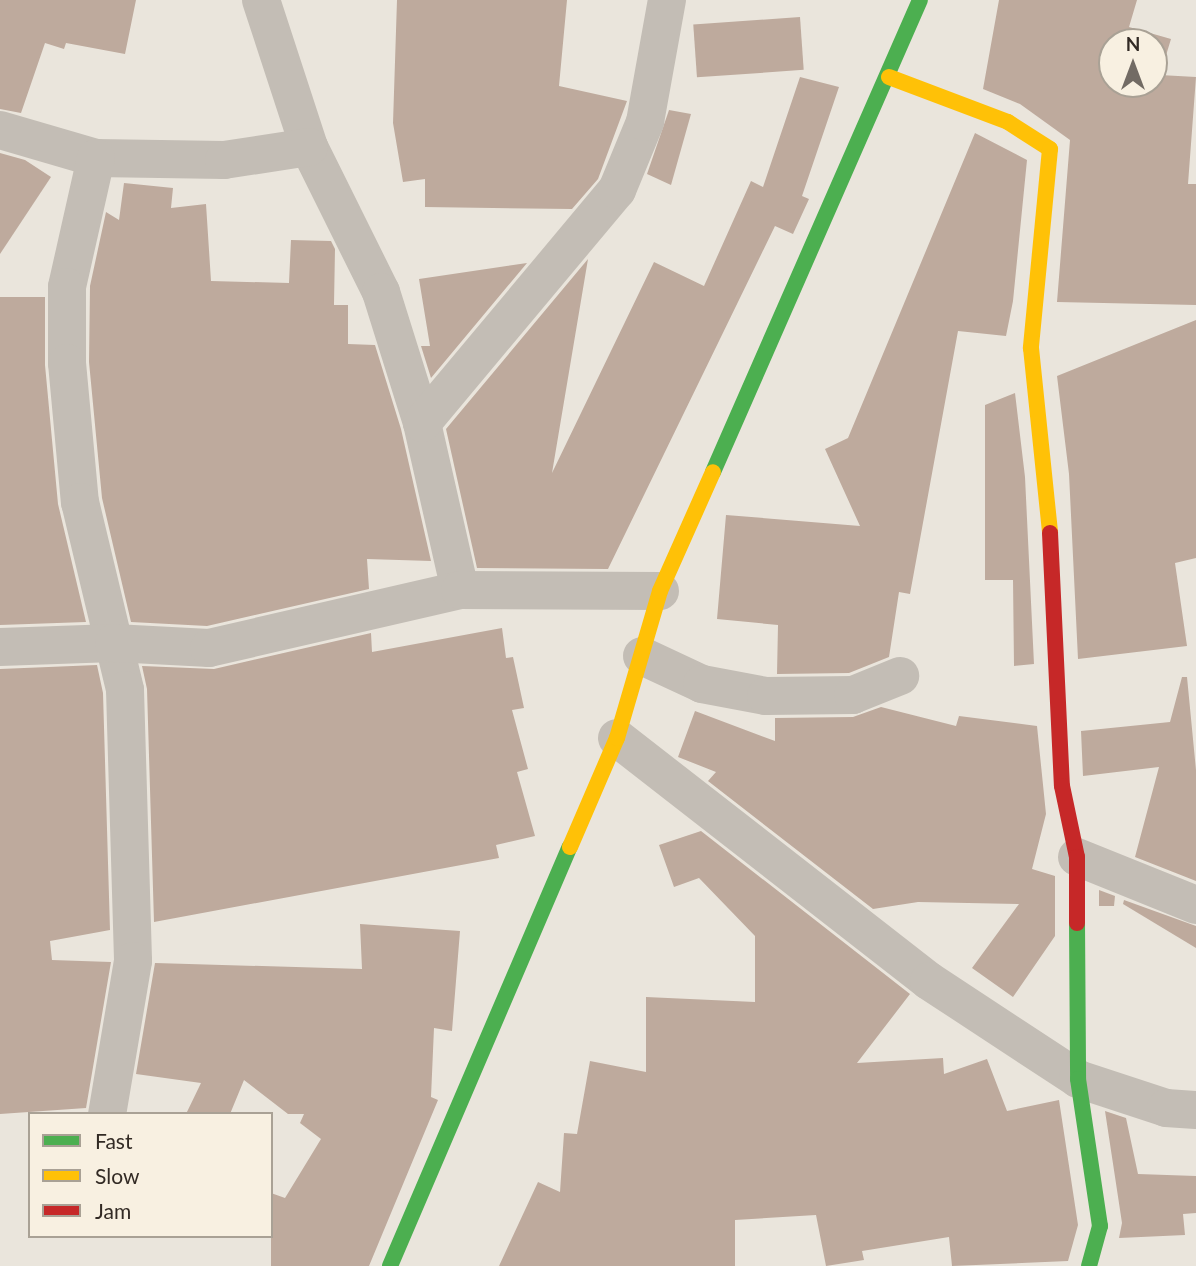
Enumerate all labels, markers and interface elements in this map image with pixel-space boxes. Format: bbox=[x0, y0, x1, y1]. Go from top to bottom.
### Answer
north arrow bbox=[1098, 28, 1168, 98]
text: N bbox=[1126, 32, 1140, 55]
legend bbox=[28, 1112, 273, 1238]
text: Fast bbox=[95, 1128, 132, 1153]
text: Slow bbox=[95, 1163, 139, 1188]
text: Jam bbox=[95, 1198, 131, 1223]

